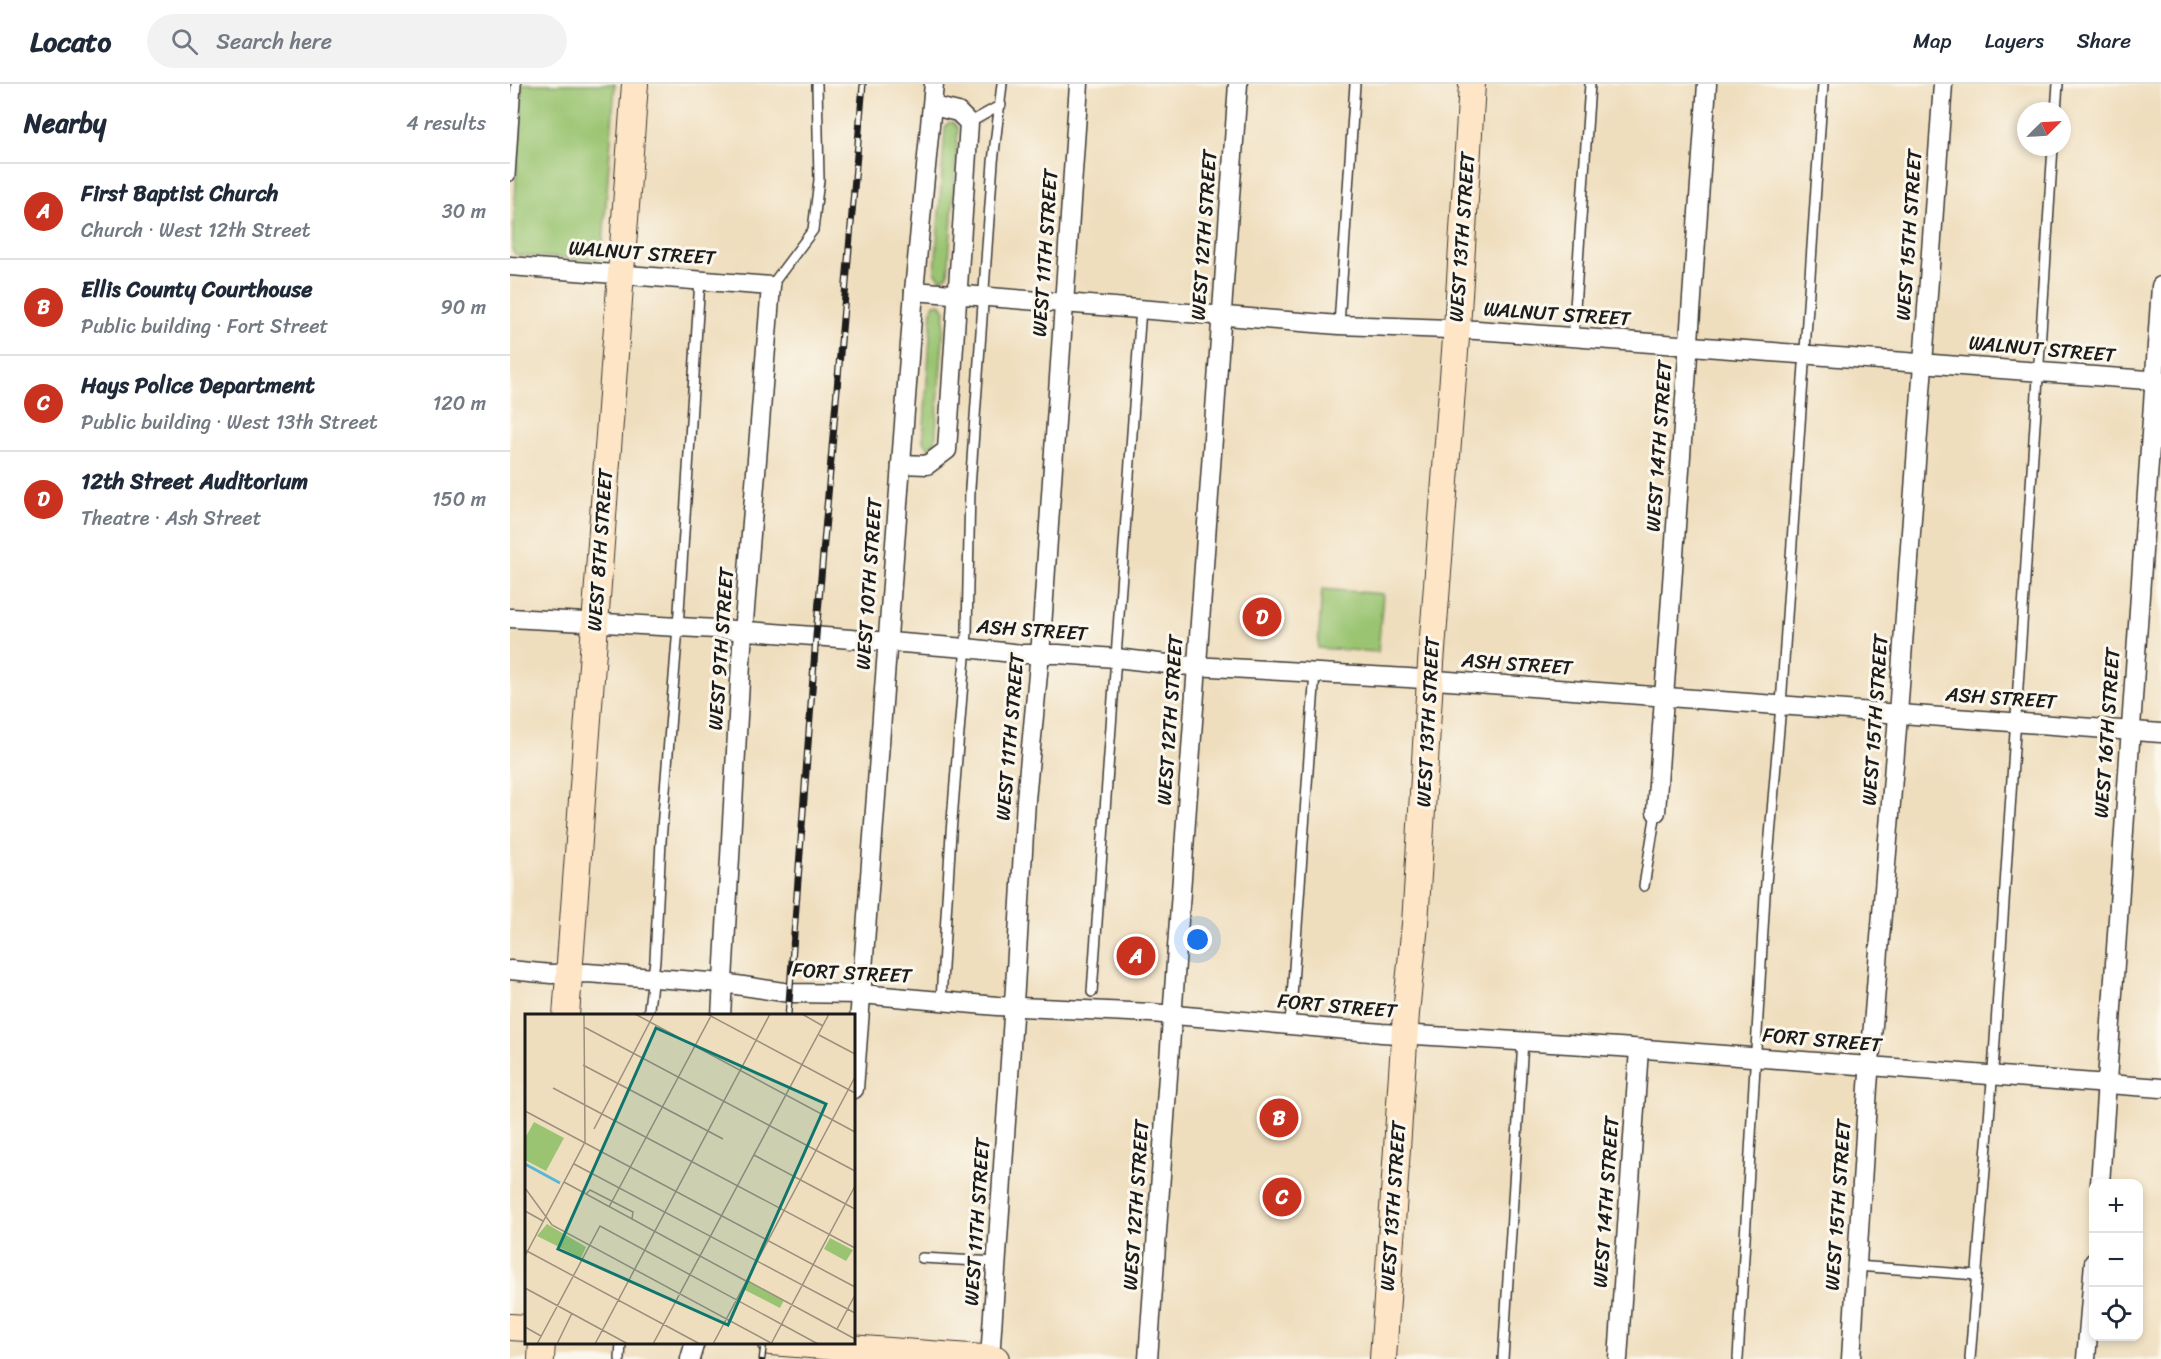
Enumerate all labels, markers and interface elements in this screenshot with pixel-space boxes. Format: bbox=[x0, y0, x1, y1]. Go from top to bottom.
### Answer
search box bbox=[147, 14, 567, 68]
text: Locato bbox=[30, 17, 111, 66]
text: Search here bbox=[216, 22, 332, 61]
text: Map bbox=[1913, 22, 1952, 60]
text: Layers bbox=[1985, 22, 2044, 60]
text: Share bbox=[2077, 22, 2131, 60]
icon: search bbox=[168, 25, 201, 58]
text: Nearby bbox=[24, 100, 106, 146]
north arrow bbox=[2017, 102, 2071, 156]
text: 4 results bbox=[406, 106, 486, 141]
street label: WEST 12TH STREET bbox=[1181, 147, 1227, 321]
street label: WEST 15TH STREET bbox=[1886, 147, 1933, 322]
street label: WEST 13TH STREET bbox=[1439, 150, 1485, 323]
street label: WEST 11TH STREET bbox=[1022, 167, 1068, 338]
text: First Baptist Church bbox=[81, 174, 278, 213]
text: A bbox=[37, 194, 50, 229]
text: 30 m bbox=[442, 194, 486, 229]
text: Church · West 12th Street bbox=[81, 213, 311, 248]
street label: WALNUT STREET bbox=[567, 230, 718, 276]
text: Ellis County Courthouse bbox=[81, 270, 313, 309]
text: B bbox=[37, 290, 50, 325]
text: 90 m bbox=[441, 290, 486, 325]
street label: WALNUT STREET bbox=[1482, 291, 1633, 337]
text: Public building · Fort Street bbox=[81, 309, 328, 344]
street label: WALNUT STREET bbox=[1967, 325, 2118, 373]
street label: WEST 14TH STREET bbox=[1636, 358, 1683, 533]
text: Hays Police Department bbox=[81, 366, 315, 405]
text: C bbox=[37, 386, 50, 421]
text: 120 m bbox=[433, 386, 486, 421]
text: Public building · West 13th Street bbox=[81, 405, 378, 440]
text: 12th Street Auditorium bbox=[81, 462, 308, 501]
street label: WEST 8TH STREET bbox=[577, 467, 623, 632]
text: D bbox=[38, 482, 49, 517]
text: 150 m bbox=[432, 482, 486, 517]
street label: WEST 10TH STREET bbox=[846, 496, 893, 671]
text: Theatre · Ash Street bbox=[81, 501, 261, 536]
street label: WEST 9TH STREET bbox=[698, 565, 744, 732]
pin: D bbox=[1242, 594, 1281, 640]
street label: ASH STREET bbox=[974, 609, 1090, 651]
street label: WEST 12TH STREET bbox=[1147, 632, 1193, 806]
street label: WEST 15TH STREET bbox=[1852, 632, 1899, 807]
street label: WEST 13TH STREET bbox=[1406, 635, 1450, 808]
street label: ASH STREET bbox=[1459, 643, 1575, 685]
street label: WEST 16TH STREET bbox=[2084, 646, 2130, 819]
street label: WEST 11TH STREET bbox=[985, 651, 1035, 822]
street label: ASH STREET bbox=[1943, 677, 2059, 719]
your location bbox=[1183, 925, 1212, 954]
pin: A bbox=[1116, 934, 1156, 978]
street label: FORT STREET bbox=[791, 952, 914, 994]
street label: FORT STREET bbox=[1276, 983, 1400, 1029]
inset map bbox=[525, 1014, 855, 1344]
street label: FORT STREET bbox=[1761, 1017, 1885, 1063]
pin: B bbox=[1260, 1096, 1298, 1140]
street label: WEST 14TH STREET bbox=[1583, 1114, 1630, 1289]
street label: WEST 12TH STREET bbox=[1113, 1117, 1159, 1291]
street label: WEST 15TH STREET bbox=[1815, 1117, 1862, 1292]
street label: WEST 13TH STREET bbox=[1370, 1119, 1416, 1292]
street label: WEST 11TH STREET bbox=[954, 1136, 1000, 1307]
pin: C bbox=[1262, 1174, 1302, 1220]
map controls bbox=[2089, 1179, 2143, 1341]
button: + bbox=[2089, 1179, 2143, 1233]
button: − bbox=[2089, 1233, 2143, 1287]
button: locate bbox=[2089, 1287, 2143, 1341]

